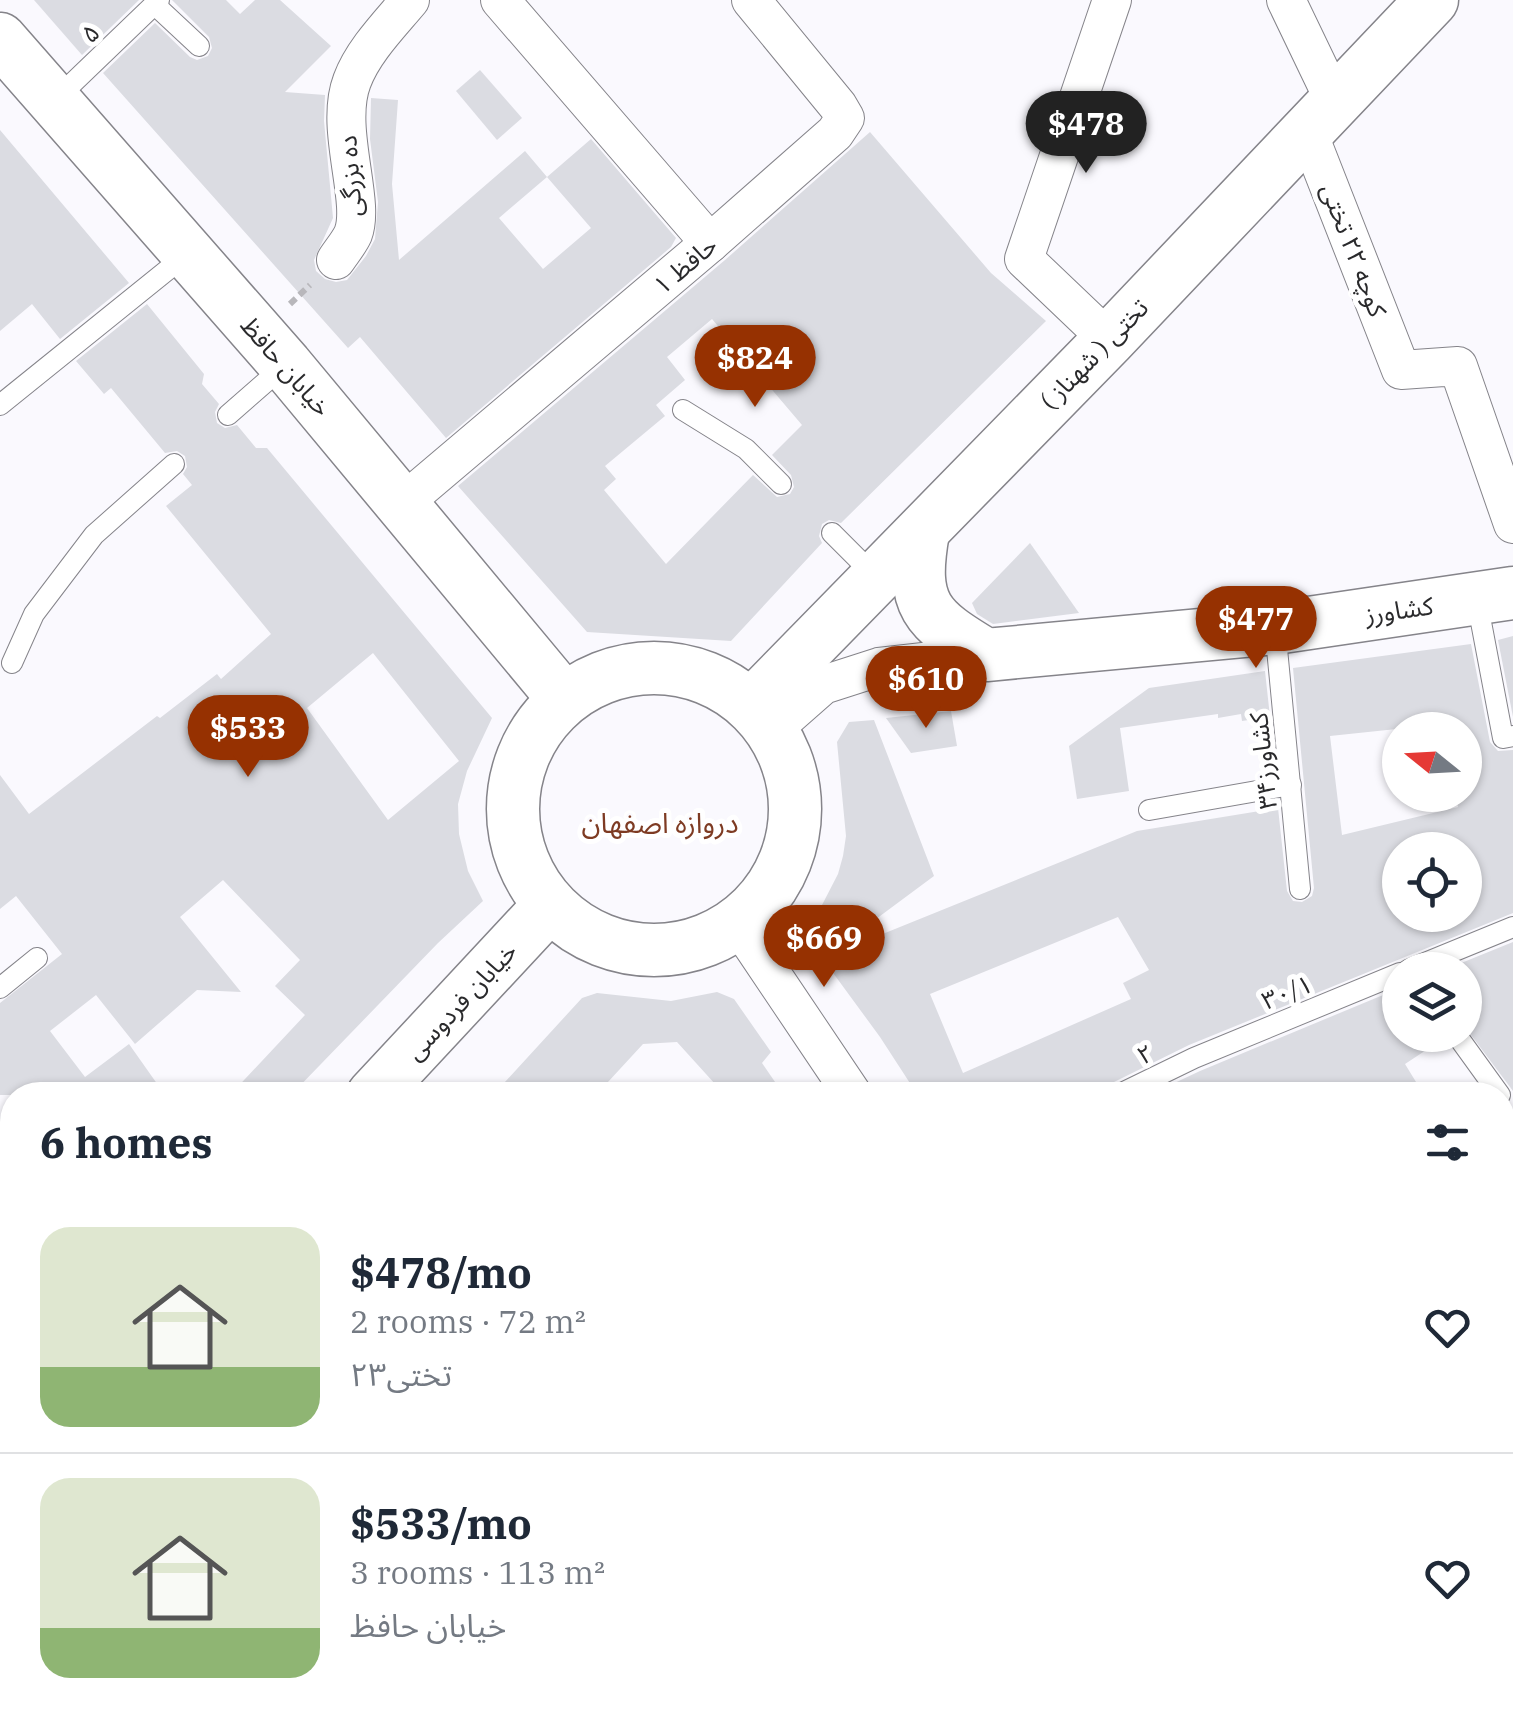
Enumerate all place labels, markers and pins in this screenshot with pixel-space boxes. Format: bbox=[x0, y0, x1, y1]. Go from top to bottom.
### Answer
pin: $478 bbox=[1027, 91, 1145, 176]
pin: $824 bbox=[696, 325, 814, 410]
pin: $477 bbox=[1197, 586, 1315, 671]
pin: $610 bbox=[867, 646, 985, 731]
pin: $533 bbox=[189, 695, 307, 780]
pin: $669 bbox=[765, 905, 883, 990]

